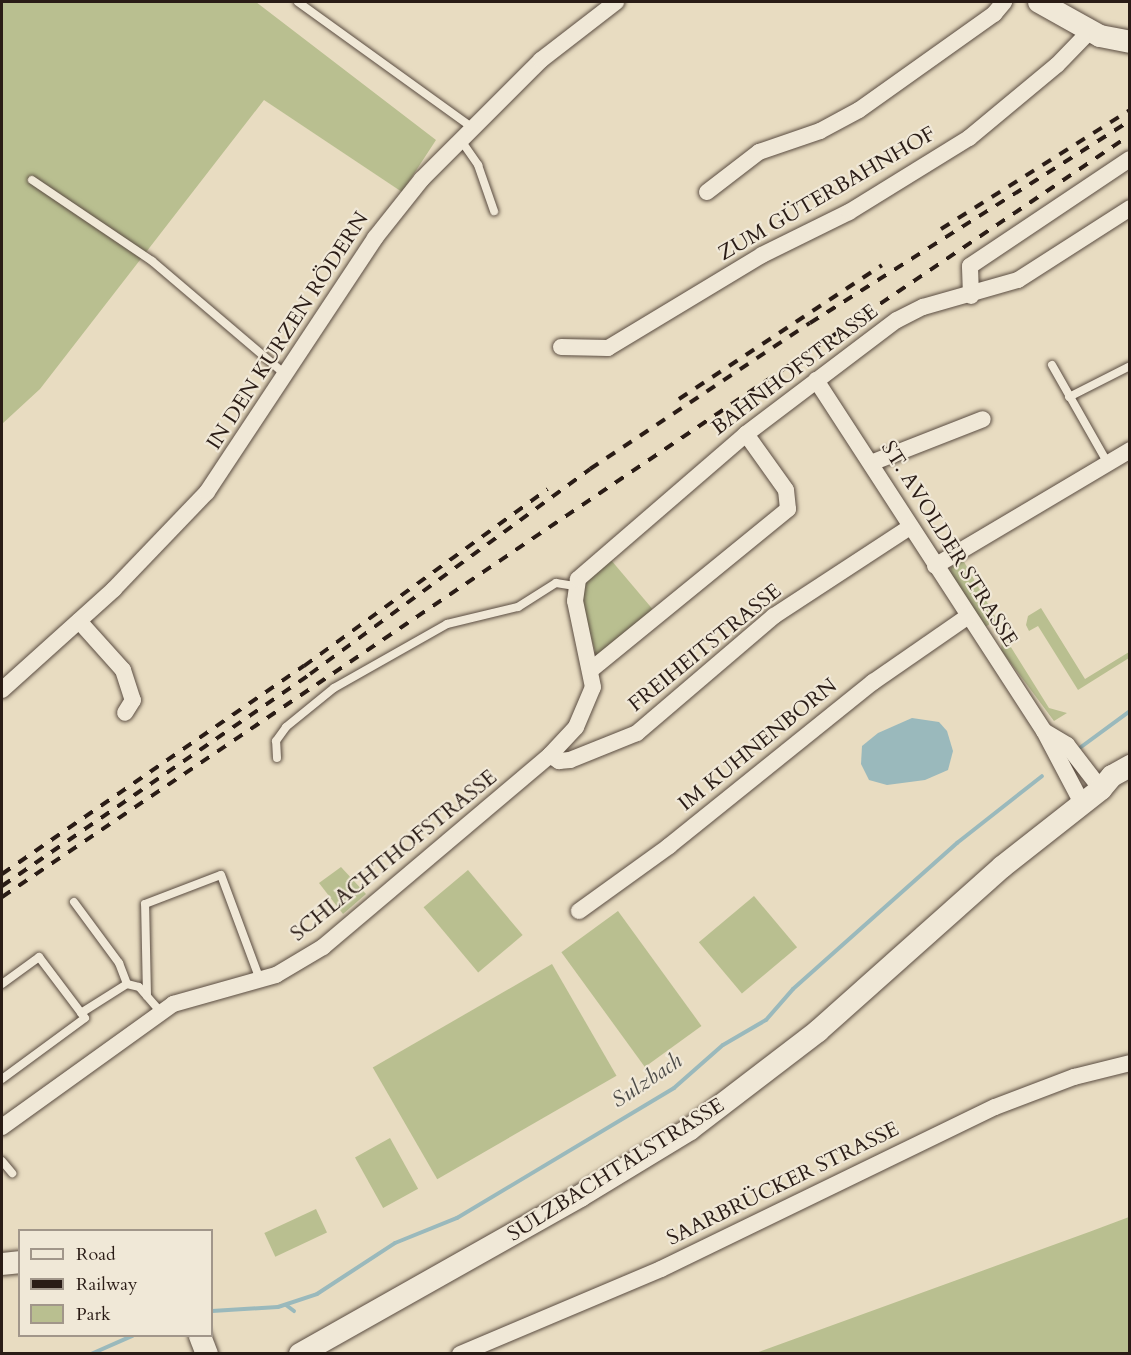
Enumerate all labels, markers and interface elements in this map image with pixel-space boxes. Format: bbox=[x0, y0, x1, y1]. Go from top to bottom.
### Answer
street label: ZUM GÜTERBAHNHOF bbox=[714, 121, 940, 267]
street label: IN DEN KURZEN RÖDERN bbox=[202, 207, 374, 455]
street label: BAHNHOFSTRASSE bbox=[707, 299, 883, 441]
street label: ST. AVOLDER STRASSE bbox=[875, 437, 1023, 651]
street label: FREIHEITSTRASSE bbox=[624, 579, 786, 717]
street label: IM KUHNENBORN bbox=[674, 673, 842, 817]
street label: SCHLACHTHOFSTRASSE bbox=[286, 765, 502, 947]
water label: Sulzbach bbox=[607, 1048, 687, 1114]
street label: SULZBACHTALSTRASSE bbox=[503, 1093, 729, 1247]
street label: SAARBRÜCKER STRASSE bbox=[663, 1117, 903, 1251]
legend bbox=[18, 1229, 213, 1337]
text: Road bbox=[76, 1242, 116, 1267]
text: Railway bbox=[76, 1272, 138, 1297]
text: Park bbox=[76, 1302, 111, 1327]

